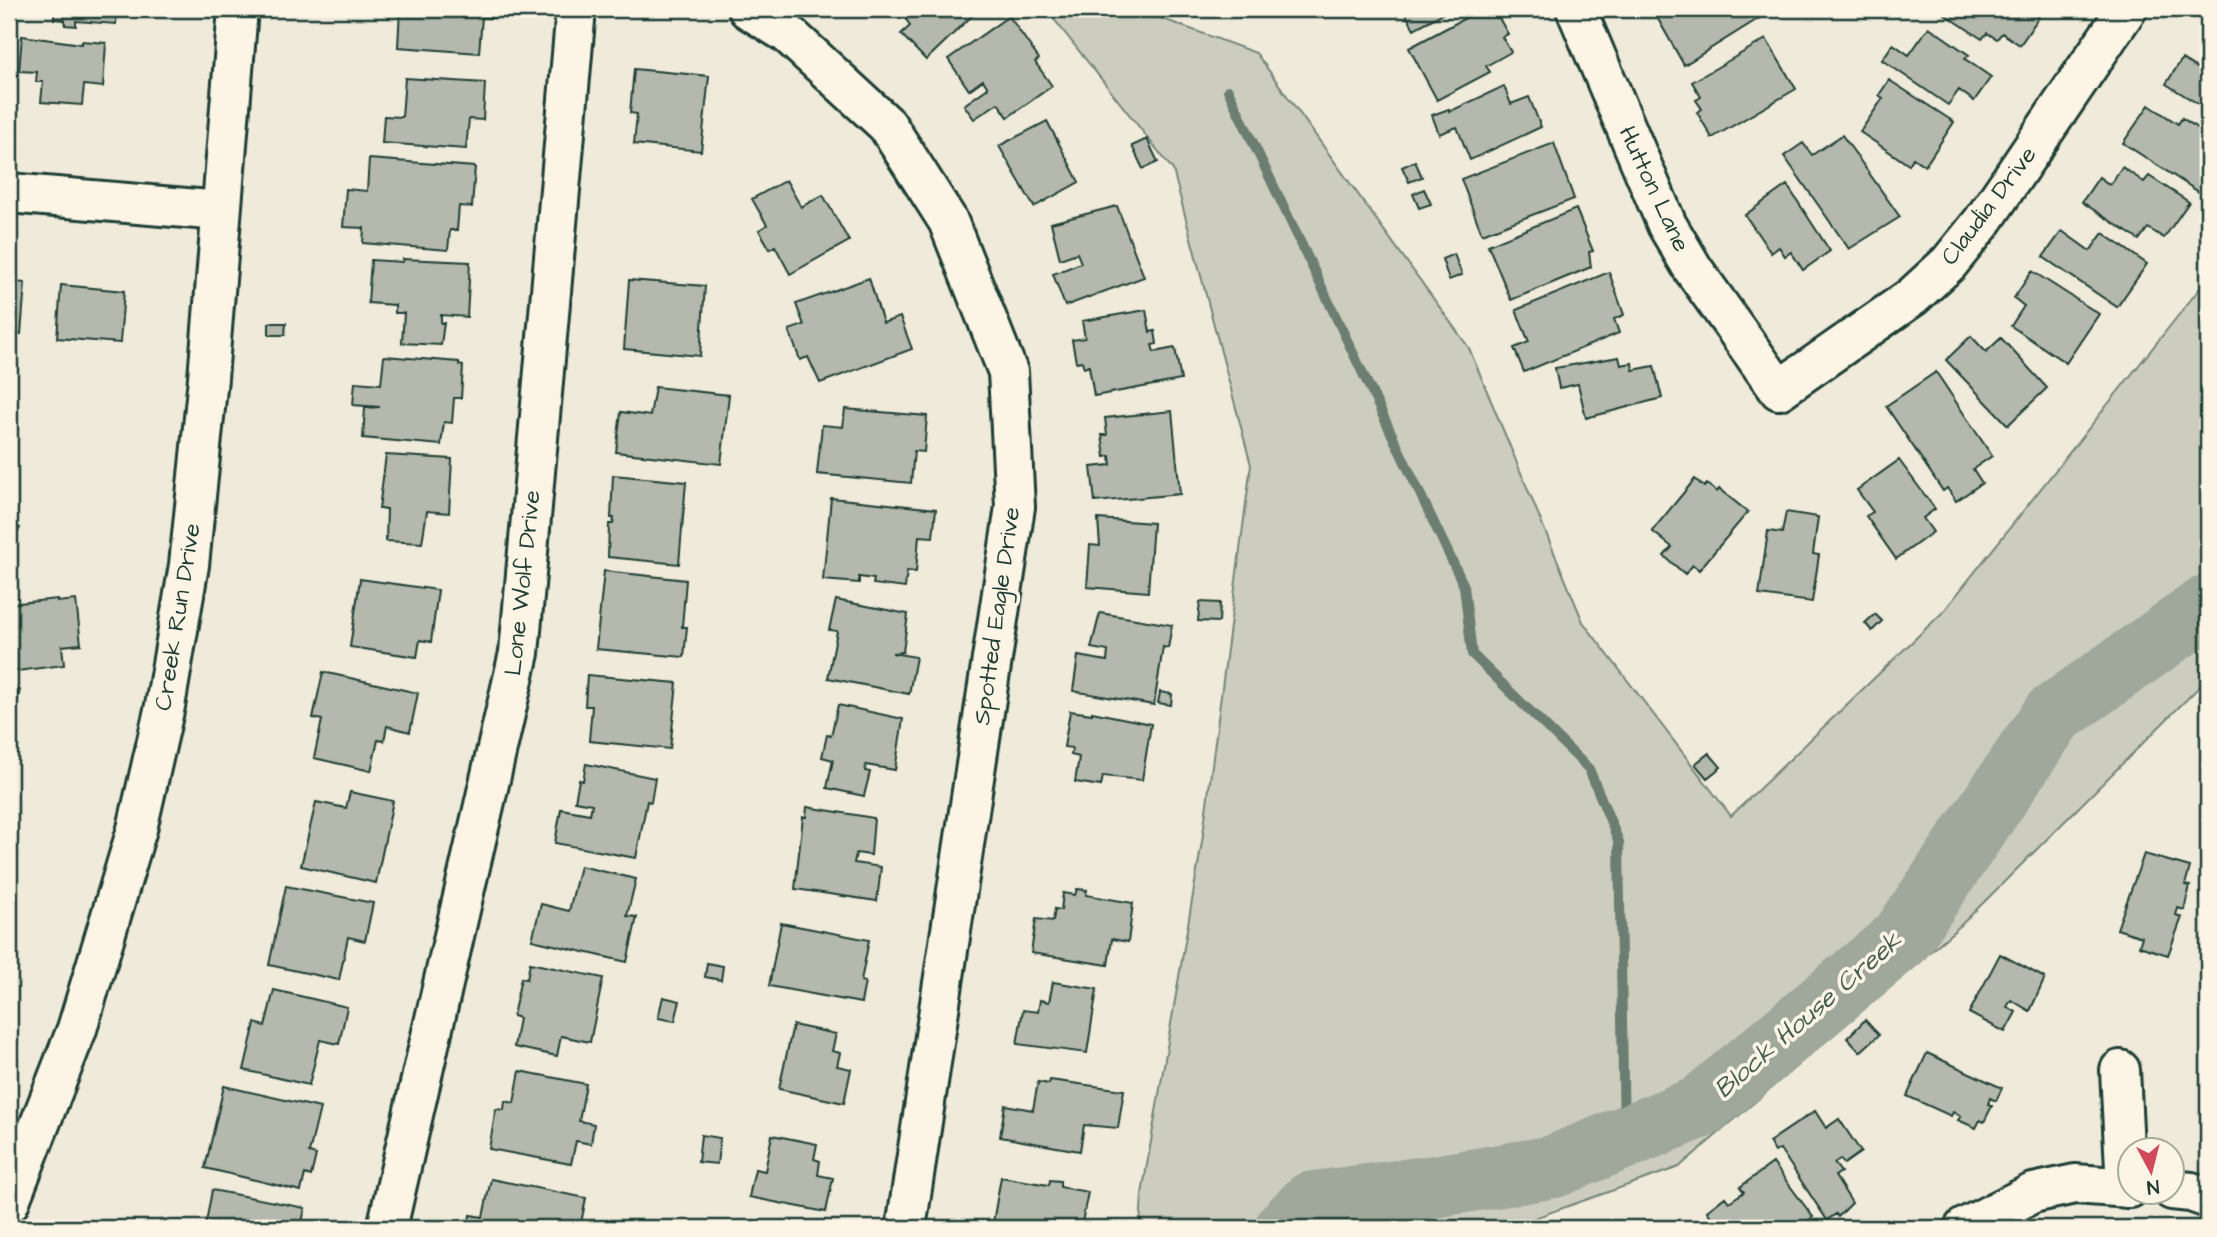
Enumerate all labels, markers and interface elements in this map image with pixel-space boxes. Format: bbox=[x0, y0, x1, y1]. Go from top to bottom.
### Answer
street label: Hutton Lane bbox=[1610, 121, 1698, 257]
street label: Claudia Drive bbox=[1933, 140, 2045, 272]
street label: Lone Wolf Drive bbox=[496, 489, 550, 677]
street label: Spotted Eagle Drive bbox=[965, 505, 1030, 727]
street label: Creek Run Drive bbox=[146, 521, 210, 713]
water label: Block House Creek bbox=[1706, 923, 1910, 1107]
north arrow bbox=[2116, 1136, 2186, 1206]
text: N bbox=[2145, 1172, 2160, 1201]

